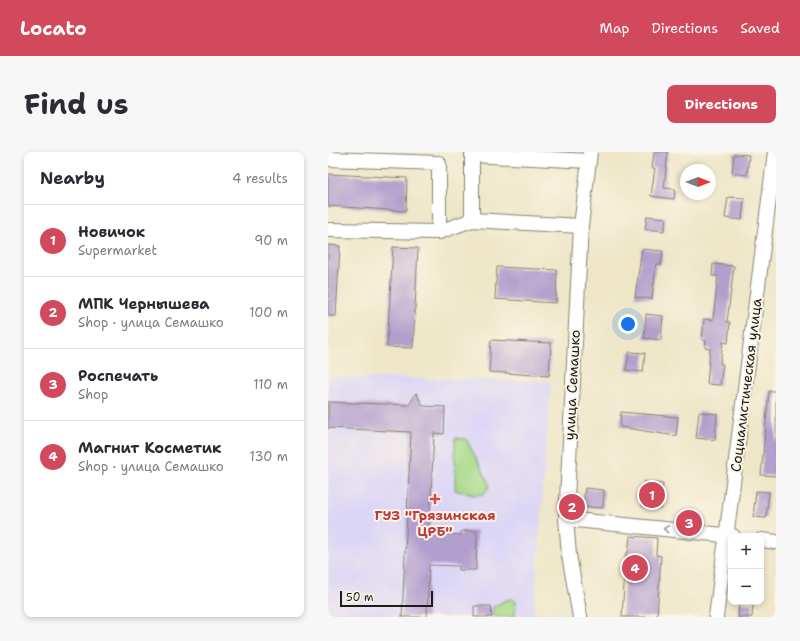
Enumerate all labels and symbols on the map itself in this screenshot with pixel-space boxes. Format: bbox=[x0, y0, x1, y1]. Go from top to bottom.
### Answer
north arrow bbox=[680, 164, 716, 200]
street label: Социалистическая улица bbox=[726, 297, 766, 473]
your location bbox=[618, 314, 638, 334]
street label: улица Семашко bbox=[560, 329, 584, 441]
pin: 1 bbox=[639, 480, 665, 510]
pin: 2 bbox=[559, 492, 585, 522]
marker: ГУЗ "Грязинская ЦРБ" bbox=[429, 493, 441, 505]
place label: ГУЗ "Грязинская ЦРБ" bbox=[375, 506, 495, 540]
pin: 3 bbox=[676, 508, 702, 538]
one-way arrow bbox=[663, 525, 669, 534]
pin: 4 bbox=[622, 553, 648, 583]
scale bar bbox=[340, 589, 433, 608]

